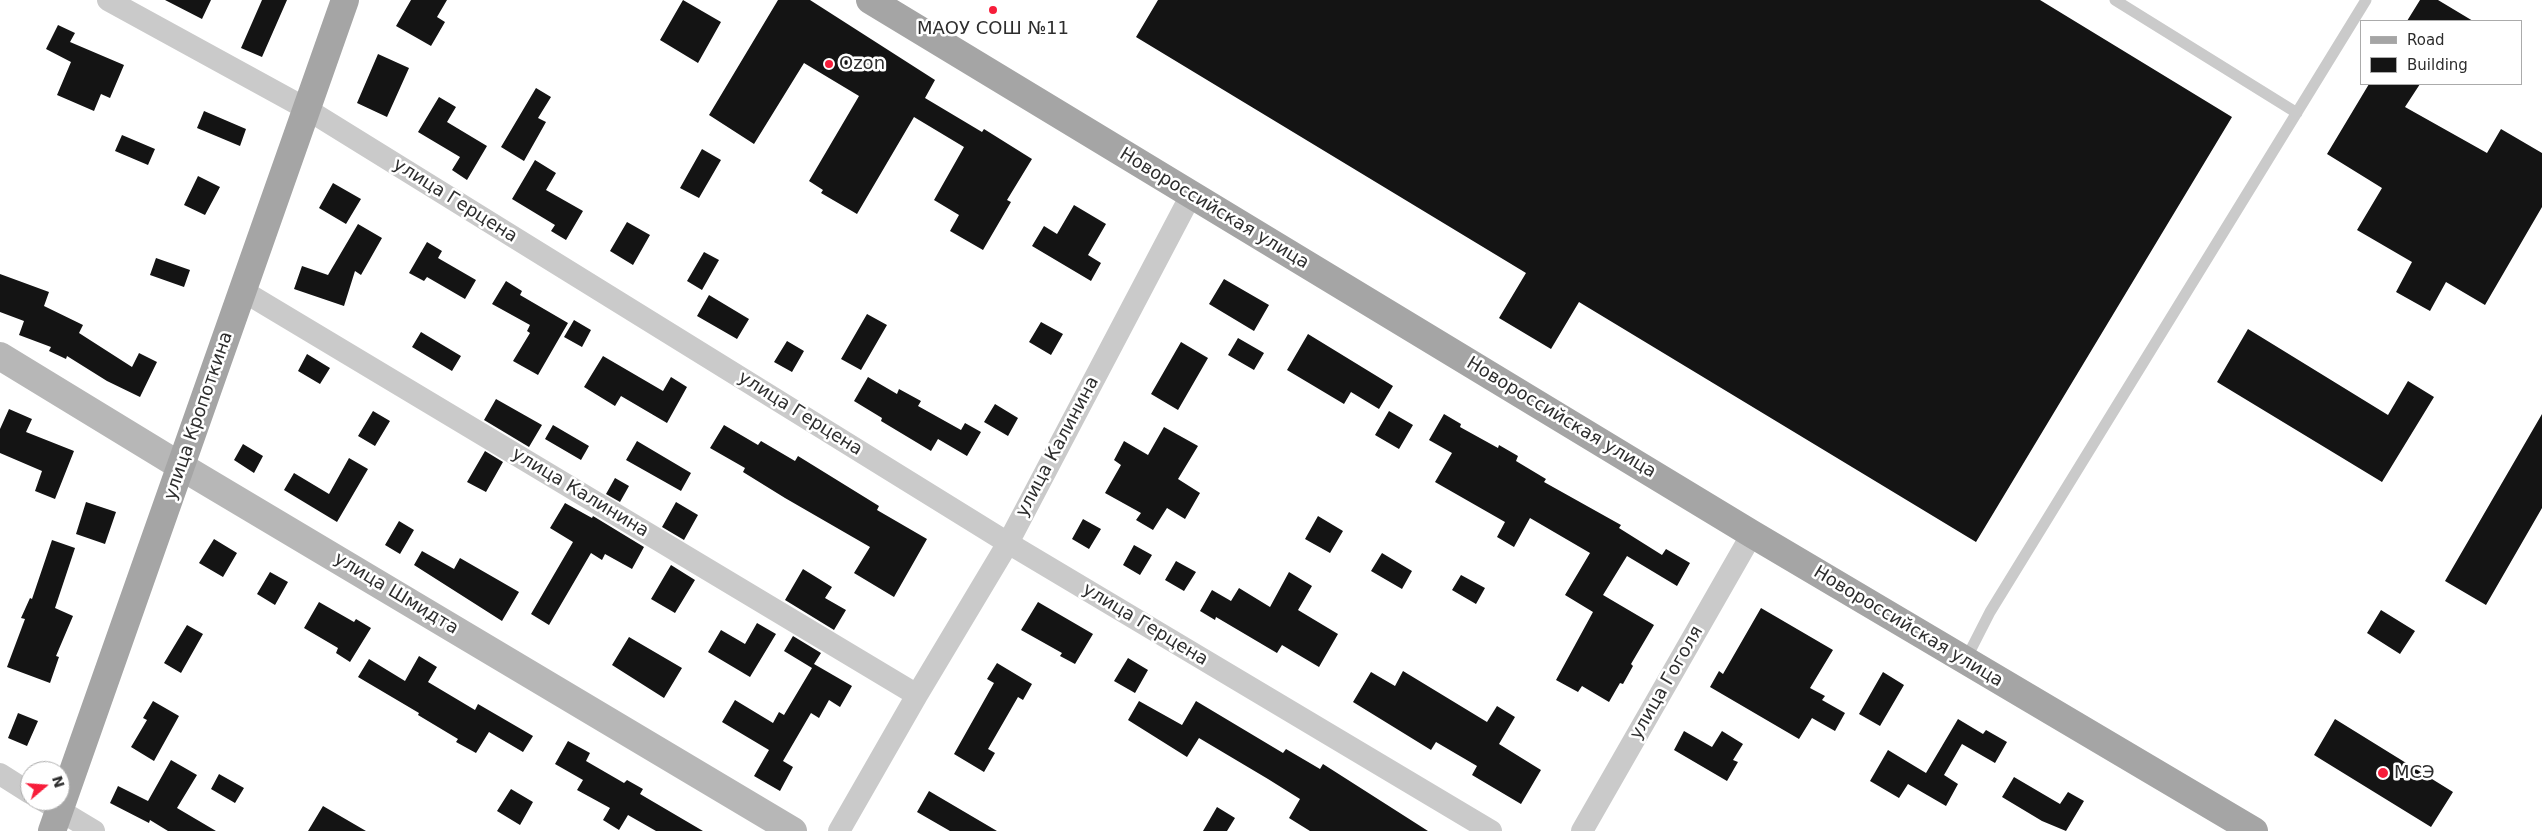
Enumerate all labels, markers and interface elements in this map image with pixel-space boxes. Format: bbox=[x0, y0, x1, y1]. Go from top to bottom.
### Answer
marker: МАОУ СОШ №11 bbox=[987, 4, 999, 16]
place label: МАОУ СОШ №11 bbox=[917, 18, 1069, 40]
legend bbox=[2360, 20, 2522, 85]
text: Road bbox=[2407, 31, 2445, 49]
place label: Ozon bbox=[839, 53, 885, 75]
text: Building bbox=[2407, 56, 2468, 74]
marker: Ozon bbox=[823, 58, 835, 70]
street label: Новороссийская улица bbox=[1115, 144, 1313, 274]
street label: улица Герцена bbox=[389, 154, 521, 248]
street label: улица Кропоткина bbox=[160, 329, 238, 503]
street label: Новороссийская улица bbox=[1462, 353, 1660, 483]
street label: улица Герцена bbox=[734, 367, 866, 461]
street label: улица Калинина bbox=[1012, 373, 1104, 521]
street label: улица Калинина bbox=[508, 444, 652, 542]
street label: улица Шмидта bbox=[330, 548, 462, 640]
street label: Новороссийская улица bbox=[1809, 562, 2007, 692]
street label: улица Герцена bbox=[1078, 579, 1212, 671]
street label: улица Гоголя bbox=[1626, 622, 1708, 744]
north arrow bbox=[20, 761, 70, 811]
place label: МСЭ bbox=[2394, 762, 2435, 784]
marker: МСЭ bbox=[2376, 766, 2390, 780]
text: N bbox=[49, 774, 68, 790]

